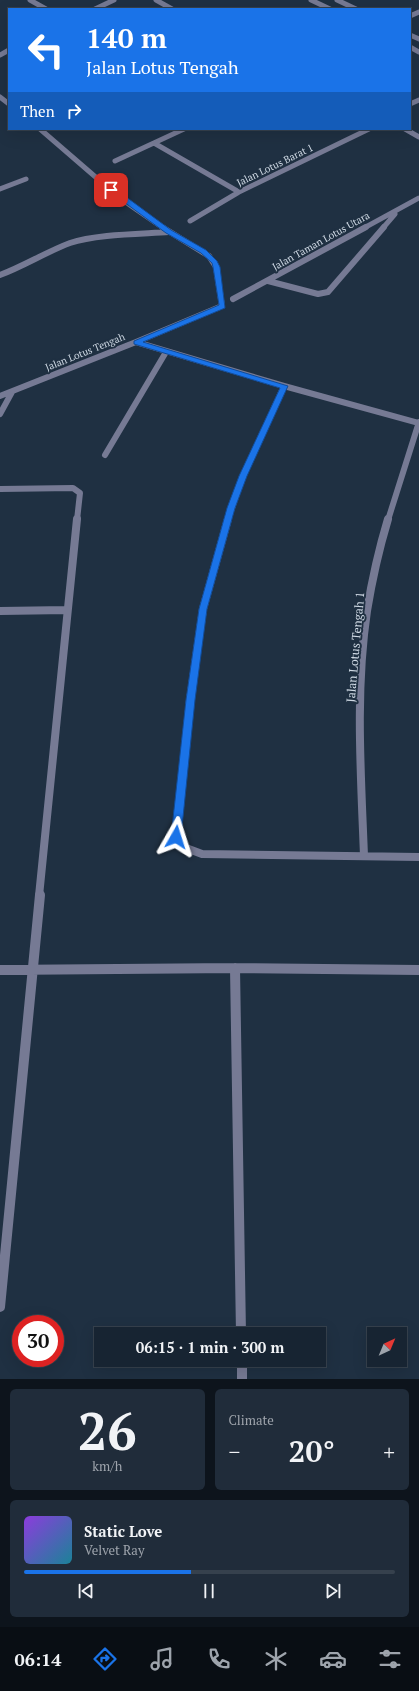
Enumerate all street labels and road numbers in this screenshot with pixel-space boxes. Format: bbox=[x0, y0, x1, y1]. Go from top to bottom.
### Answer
street label: Jalan Lotus Barat 1 bbox=[235, 141, 315, 189]
street label: Jalan Taman Lotus Utara bbox=[270, 209, 372, 273]
street label: Jalan Lotus Tengah bbox=[43, 330, 127, 374]
street label: Jalan Lotus Tengah 1 bbox=[343, 591, 367, 703]

